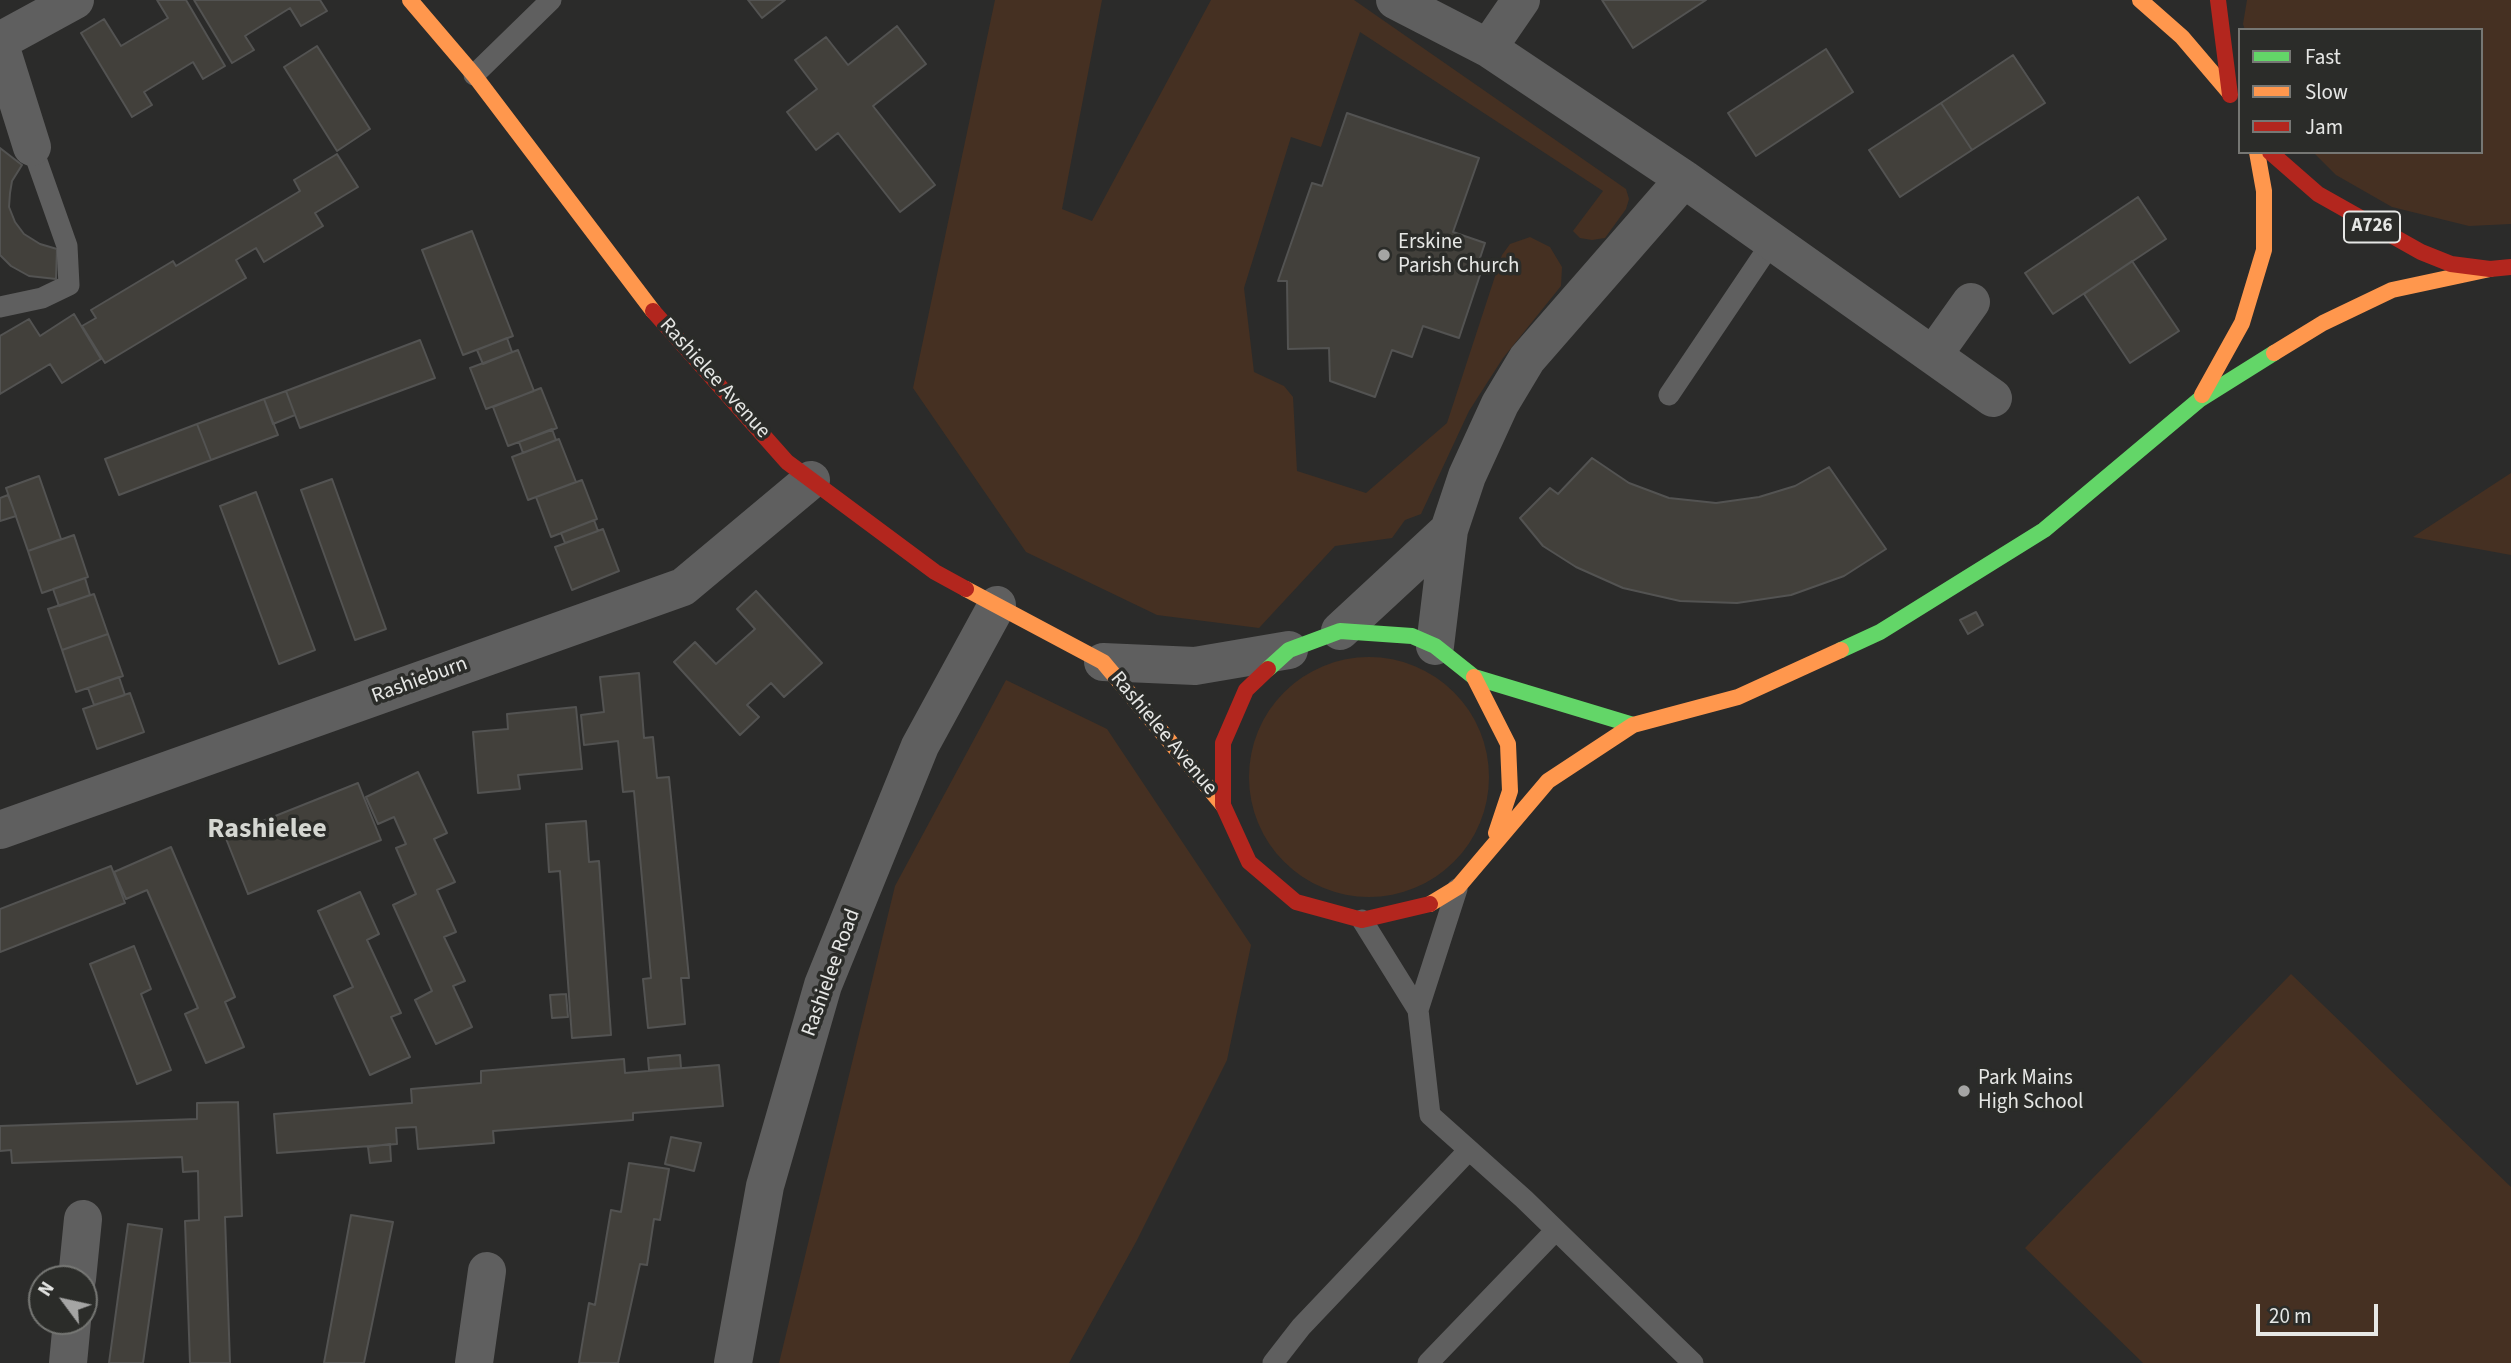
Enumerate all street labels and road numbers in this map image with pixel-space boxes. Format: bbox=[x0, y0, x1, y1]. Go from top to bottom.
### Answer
road number: A726 bbox=[2344, 212, 2400, 243]
street label: Rashielee Avenue bbox=[653, 314, 775, 444]
street label: Rashieburn bbox=[369, 652, 471, 710]
street label: Rashielee Avenue bbox=[1104, 667, 1222, 801]
street label: Rashielee Road bbox=[797, 906, 867, 1040]

